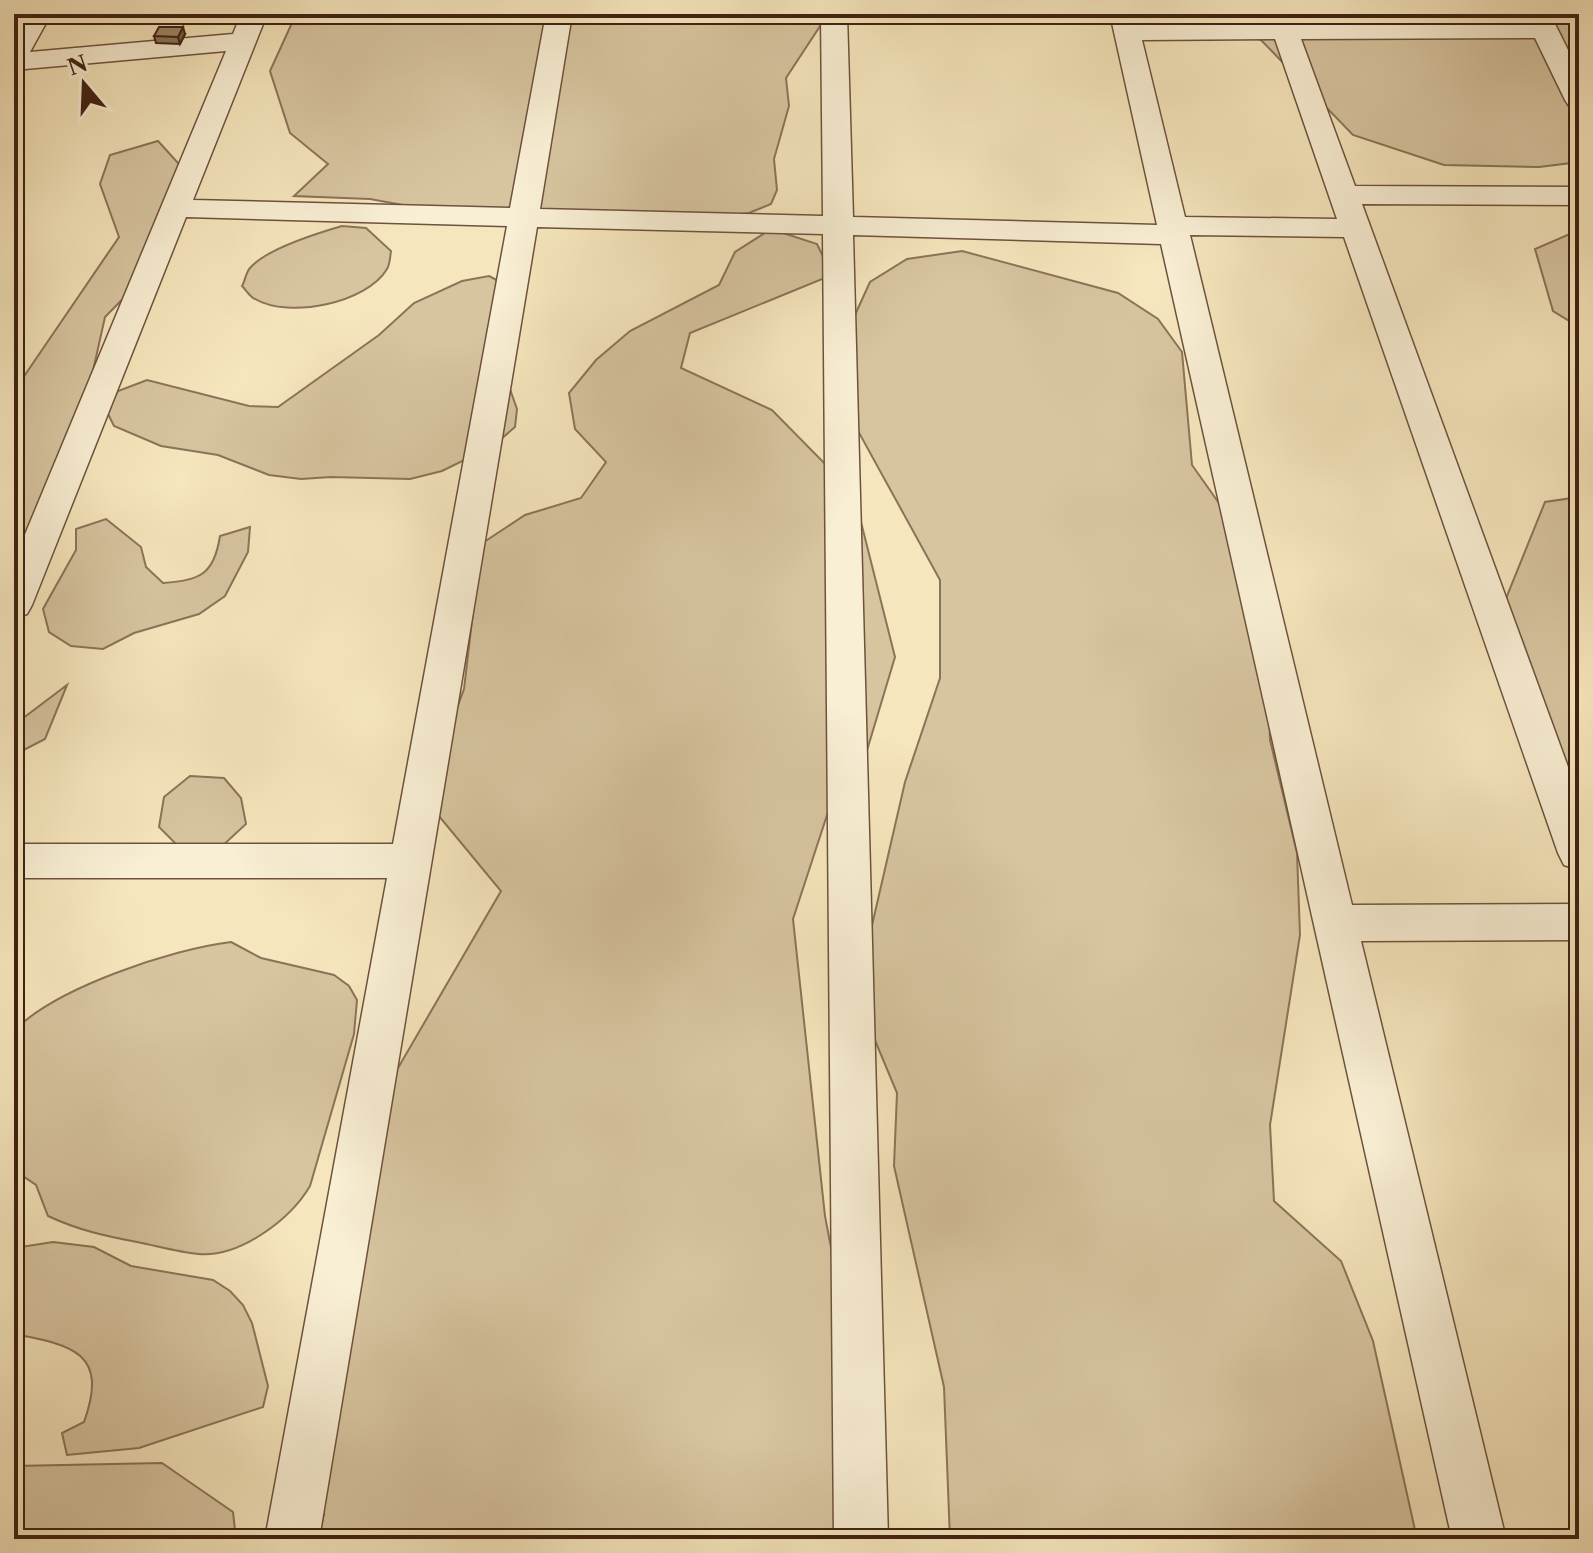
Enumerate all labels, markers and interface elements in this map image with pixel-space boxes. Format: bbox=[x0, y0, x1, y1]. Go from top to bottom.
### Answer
north arrow bbox=[44, 44, 124, 124]
text: N bbox=[64, 50, 91, 81]

